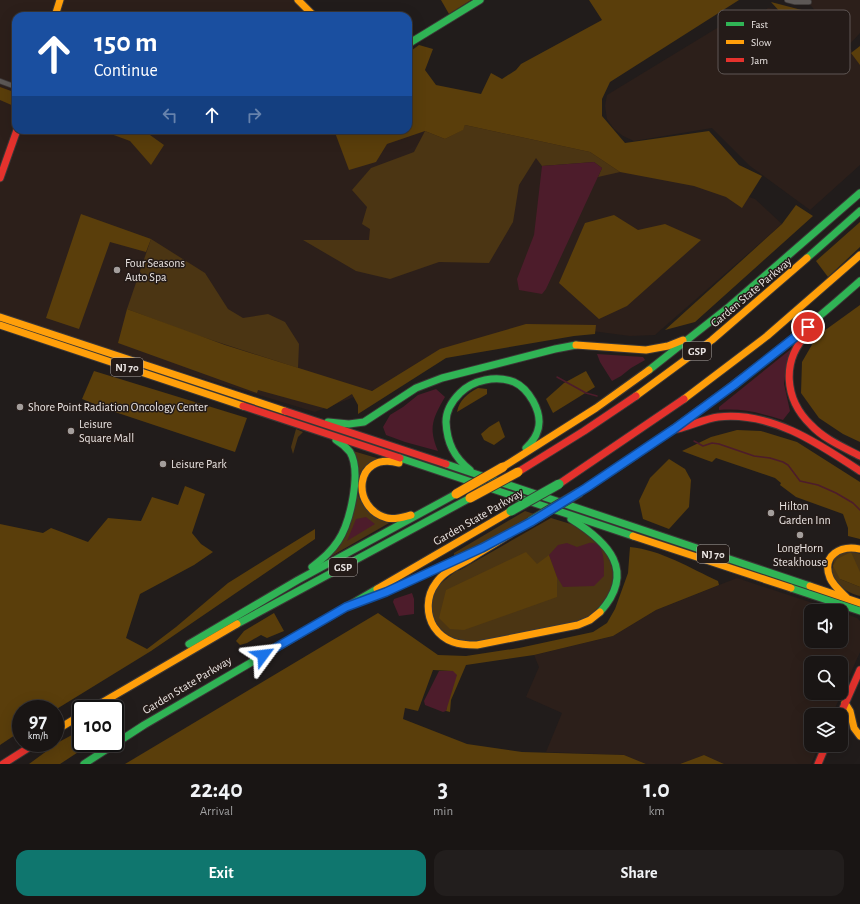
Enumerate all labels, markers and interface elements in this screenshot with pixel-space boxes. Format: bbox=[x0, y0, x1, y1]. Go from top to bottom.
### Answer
legend bbox=[718, 10, 850, 74]
text: Fast bbox=[751, 19, 769, 30]
icon: ahead bbox=[28, 28, 80, 80]
text: 150 m bbox=[94, 29, 158, 57]
text: Slow bbox=[751, 37, 772, 48]
text: Jam bbox=[751, 55, 768, 66]
text: Continue bbox=[94, 62, 158, 80]
icon: left bbox=[159, 104, 181, 126]
icon: ahead bbox=[201, 104, 223, 126]
icon: right bbox=[243, 104, 265, 126]
street label: Garden State Parkway bbox=[708, 255, 794, 330]
place label: Four Seasons Auto Spa bbox=[125, 257, 185, 283]
marker: Four Seasons Auto Spa bbox=[112, 265, 122, 275]
pin bbox=[791, 310, 825, 344]
icon: arrive bbox=[797, 316, 819, 338]
road number: GSP bbox=[683, 342, 711, 360]
road number: NJ 70 bbox=[111, 358, 143, 376]
place label: Shore Point Radiation Oncology Center bbox=[28, 401, 208, 414]
marker: Shore Point Radiation Oncology Center bbox=[15, 402, 25, 412]
place label: Leisure Square Mall bbox=[79, 418, 134, 444]
marker: Leisure Square Mall bbox=[66, 426, 76, 436]
place label: Leisure Park bbox=[171, 458, 227, 470]
marker: Leisure Park bbox=[158, 459, 168, 469]
street label: Garden State Parkway bbox=[431, 486, 526, 548]
place label: Hilton Garden Inn bbox=[779, 500, 831, 526]
marker: Hilton Garden Inn bbox=[766, 508, 776, 518]
marker: LongHorn Steakhouse bbox=[795, 530, 805, 540]
place label: LongHorn Steakhouse bbox=[773, 542, 827, 568]
road number: NJ 70 bbox=[697, 545, 729, 563]
road number: GSP bbox=[329, 558, 357, 576]
map controls bbox=[804, 604, 848, 752]
button: sound bbox=[804, 604, 848, 648]
position arrow bbox=[242, 634, 284, 676]
street label: Garden State Parkway bbox=[140, 654, 234, 717]
button: search bbox=[804, 656, 848, 700]
speed limit sign: 100 bbox=[72, 700, 124, 752]
button: layers bbox=[804, 708, 848, 752]
text: 97 bbox=[29, 711, 47, 731]
text: km/h bbox=[28, 731, 48, 741]
text: 22:40 bbox=[190, 778, 243, 802]
text: 3 bbox=[438, 778, 448, 802]
text: 1.0 bbox=[643, 778, 670, 802]
text: Arrival bbox=[200, 805, 233, 818]
text: min bbox=[433, 805, 453, 818]
text: km bbox=[648, 805, 665, 818]
button: Exit bbox=[16, 850, 426, 896]
button: Share bbox=[434, 850, 844, 896]

